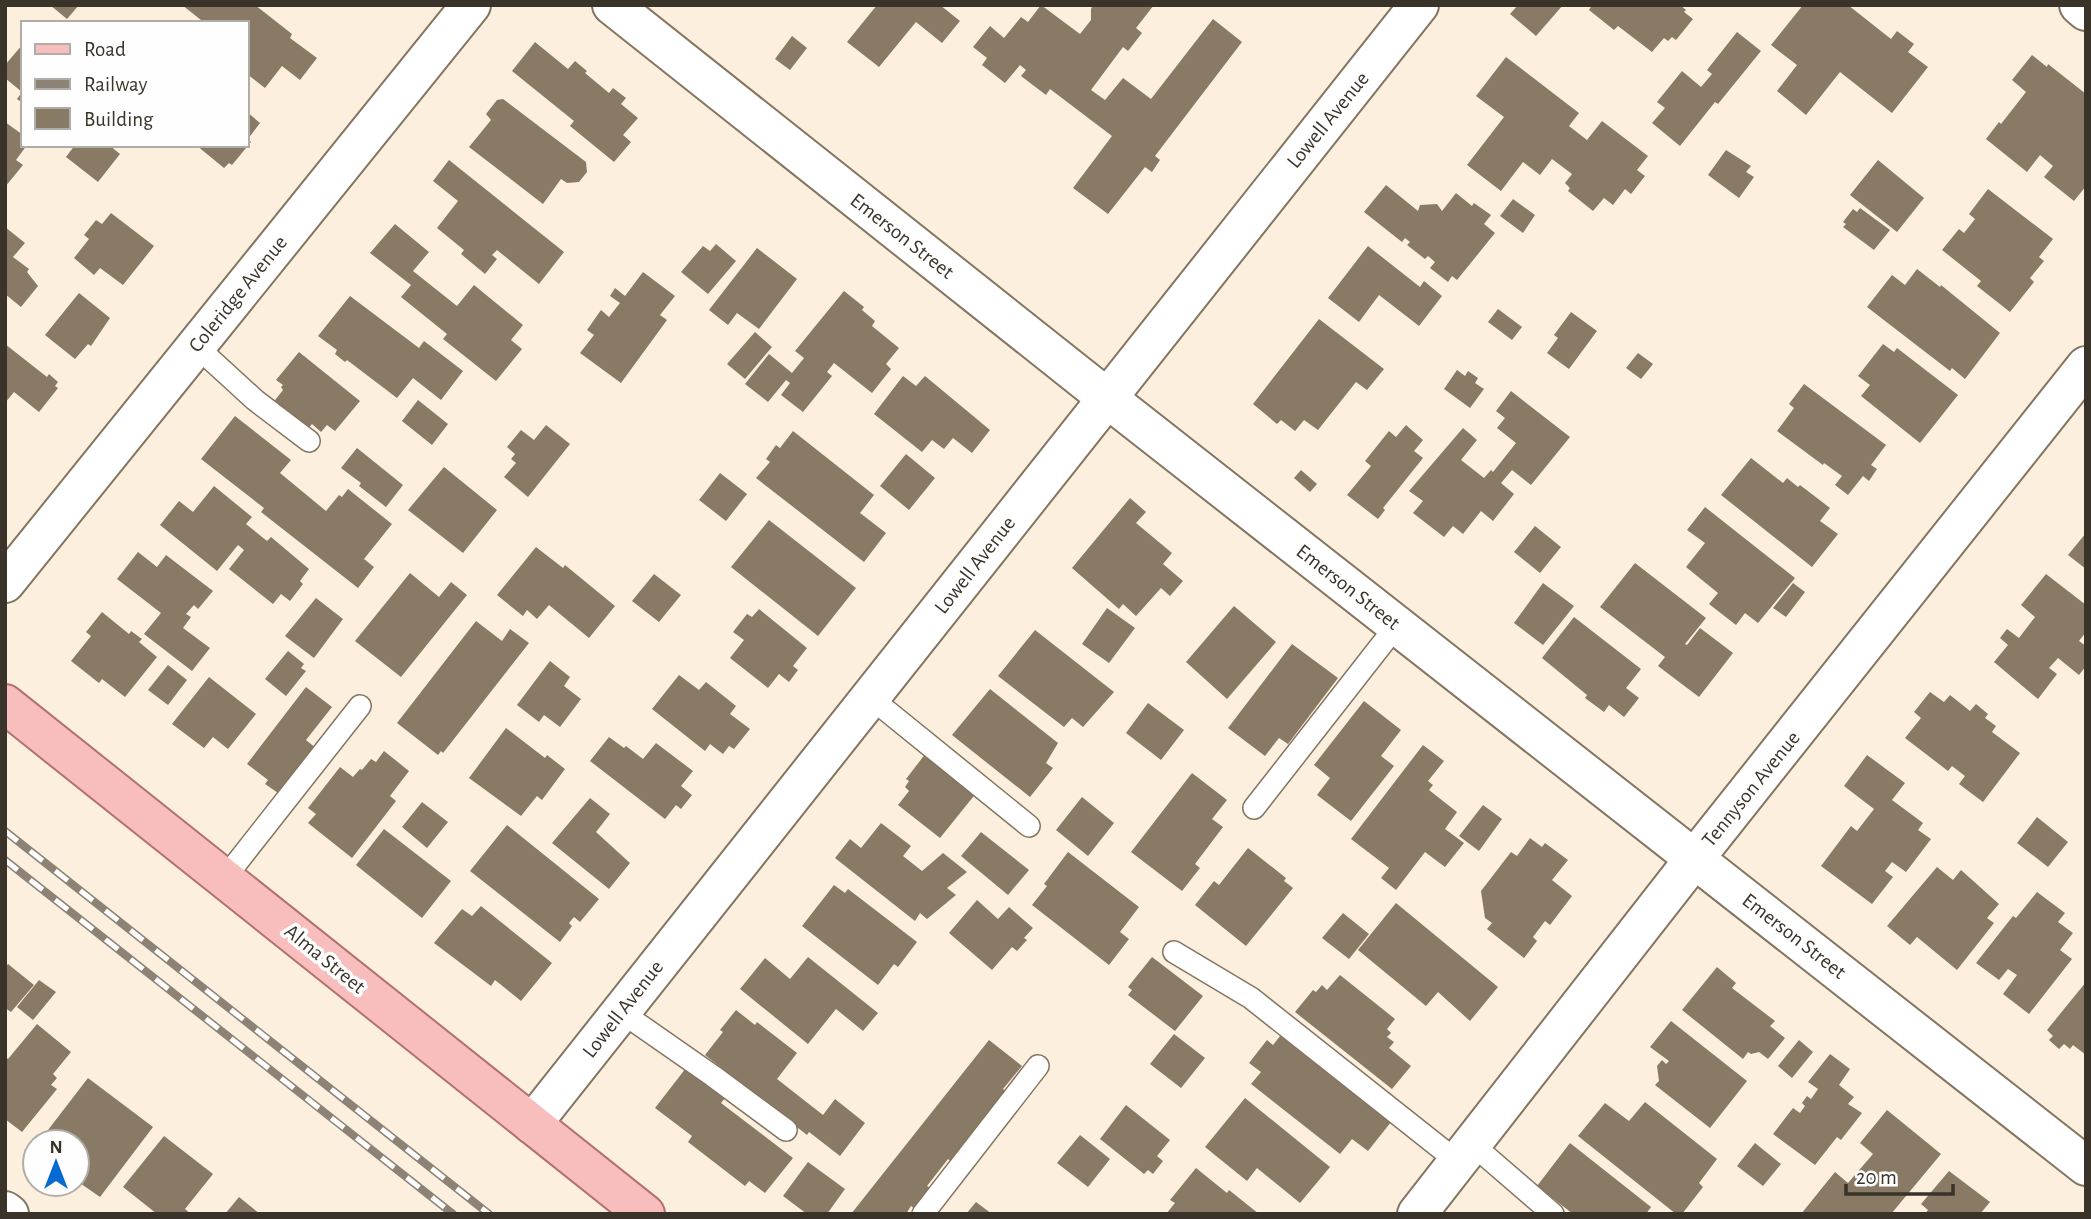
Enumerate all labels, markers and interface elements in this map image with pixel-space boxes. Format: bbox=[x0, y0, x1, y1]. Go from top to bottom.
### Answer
legend bbox=[21, 21, 248, 147]
text: Road bbox=[84, 39, 126, 60]
street label: Lowell Avenue bbox=[1283, 68, 1373, 172]
text: Railway bbox=[84, 74, 147, 95]
text: Building bbox=[84, 109, 154, 130]
street label: Emerson Street bbox=[846, 189, 958, 283]
street label: Coleridge Avenue bbox=[185, 232, 291, 356]
street label: Lowell Avenue bbox=[931, 512, 1019, 618]
street label: Emerson Street bbox=[1292, 540, 1404, 634]
street label: Tennyson Avenue bbox=[1698, 727, 1804, 851]
street label: Emerson Street bbox=[1738, 889, 1850, 983]
street label: Alma Street bbox=[281, 920, 369, 998]
street label: Lowell Avenue bbox=[579, 956, 667, 1062]
north arrow bbox=[21, 1128, 91, 1198]
text: N bbox=[49, 1138, 63, 1157]
scale bar bbox=[1846, 1152, 1953, 1196]
text: 20 m bbox=[1856, 1167, 1897, 1188]

